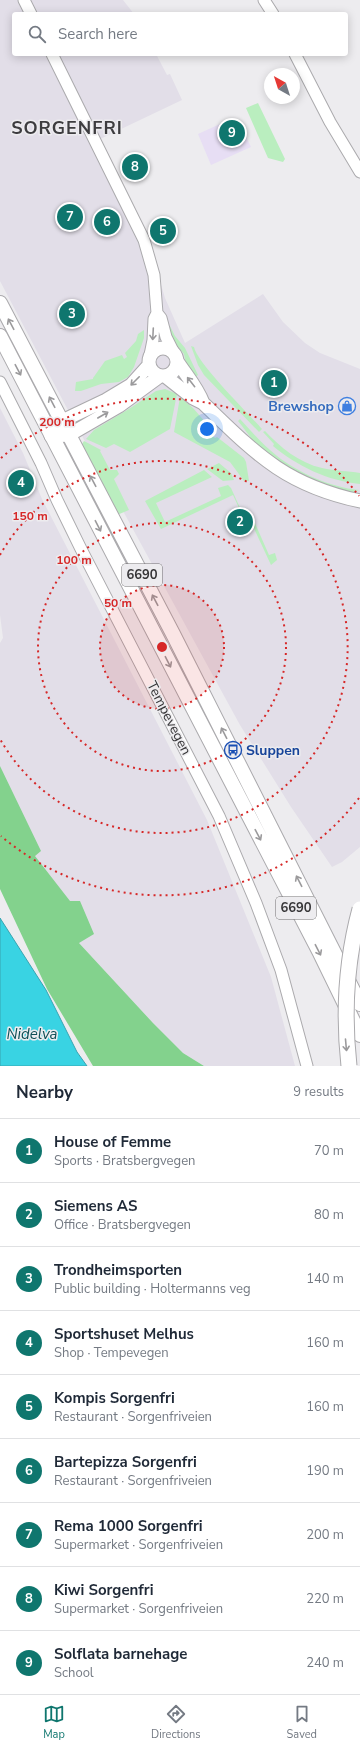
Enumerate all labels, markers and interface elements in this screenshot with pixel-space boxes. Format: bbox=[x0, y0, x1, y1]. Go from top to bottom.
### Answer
search box bbox=[12, 12, 348, 56]
icon: search bbox=[26, 23, 48, 45]
text: Search here bbox=[58, 24, 138, 44]
north arrow bbox=[264, 68, 300, 104]
district label: SORGENFRI bbox=[11, 116, 123, 140]
pin: 9 bbox=[219, 118, 245, 148]
pin: 8 bbox=[122, 152, 148, 182]
pin: 7 bbox=[57, 202, 83, 232]
pin: 6 bbox=[94, 207, 120, 237]
pin: 5 bbox=[150, 216, 176, 246]
pin: 3 bbox=[59, 299, 85, 329]
one-way arrow bbox=[7, 318, 14, 330]
one-way arrow bbox=[150, 327, 157, 340]
one-way arrow bbox=[15, 364, 22, 376]
pin: 1 bbox=[261, 368, 287, 398]
one-way arrow bbox=[130, 376, 139, 386]
one-way arrow bbox=[186, 376, 195, 387]
shop icon: Brewshop bbox=[337, 396, 357, 416]
one-way arrow bbox=[48, 397, 56, 409]
place label: Brewshop bbox=[268, 397, 334, 416]
one-way arrow bbox=[97, 411, 109, 419]
text: 200 m bbox=[39, 414, 75, 430]
your location bbox=[197, 419, 217, 439]
pin: 4 bbox=[8, 468, 34, 498]
one-way arrow bbox=[88, 475, 96, 487]
pin: 2 bbox=[227, 507, 253, 537]
text: 150 m bbox=[12, 508, 48, 524]
one-way arrow bbox=[95, 520, 102, 532]
text: 100 m bbox=[56, 552, 92, 568]
road number: 6690 bbox=[122, 564, 162, 586]
one-way arrow bbox=[151, 594, 158, 606]
text: 50 m bbox=[104, 595, 132, 611]
centre of rings bbox=[155, 640, 169, 654]
one-way arrow bbox=[165, 656, 172, 668]
street label: Tempevegen bbox=[142, 678, 196, 758]
one-way arrow bbox=[219, 727, 227, 739]
bus stop icon: Sluppen bbox=[223, 740, 243, 760]
place label: Sluppen bbox=[246, 741, 300, 760]
one-way arrow bbox=[255, 828, 262, 840]
one-way arrow bbox=[295, 876, 302, 888]
road number: 6690 bbox=[276, 897, 316, 919]
one-way arrow bbox=[315, 944, 322, 956]
water label: Nidelva bbox=[6, 1024, 58, 1044]
one-way arrow bbox=[343, 1038, 350, 1051]
text: Nearby bbox=[16, 1081, 73, 1104]
text: 9 results bbox=[293, 1083, 344, 1101]
text: House of Femme bbox=[54, 1132, 171, 1152]
text: 1 bbox=[25, 1142, 33, 1160]
text: 70 m bbox=[314, 1142, 344, 1160]
text: Sports · Bratsbergvegen bbox=[54, 1152, 195, 1170]
text: Siemens AS bbox=[54, 1196, 137, 1216]
text: 2 bbox=[25, 1206, 33, 1224]
text: 80 m bbox=[314, 1206, 344, 1224]
text: Office · Bratsbergvegen bbox=[54, 1216, 191, 1234]
text: Trondheimsporten bbox=[54, 1260, 182, 1280]
text: 3 bbox=[25, 1270, 33, 1288]
text: 140 m bbox=[306, 1270, 344, 1288]
text: Public building · Holtermanns veg bbox=[54, 1280, 251, 1298]
text: Sportshuset Melhus bbox=[54, 1324, 194, 1344]
text: 4 bbox=[25, 1334, 33, 1352]
text: 160 m bbox=[306, 1334, 344, 1352]
text: Shop · Tempevegen bbox=[54, 1344, 169, 1362]
text: Kompis Sorgenfri bbox=[54, 1388, 175, 1408]
text: 5 bbox=[25, 1398, 33, 1416]
text: 160 m bbox=[306, 1398, 344, 1416]
text: Restaurant · Sorgenfriveien bbox=[54, 1408, 212, 1426]
text: Bartepizza Sorgenfri bbox=[54, 1452, 197, 1472]
text: 6 bbox=[25, 1462, 33, 1480]
text: 190 m bbox=[306, 1462, 344, 1480]
text: Restaurant · Sorgenfriveien bbox=[54, 1472, 212, 1490]
text: Rema 1000 Sorgenfri bbox=[54, 1516, 203, 1536]
text: 7 bbox=[25, 1526, 33, 1544]
text: 200 m bbox=[306, 1526, 344, 1544]
text: Supermarket · Sorgenfriveien bbox=[54, 1536, 223, 1554]
text: Kiwi Sorgenfri bbox=[54, 1580, 153, 1600]
text: 8 bbox=[25, 1590, 33, 1608]
text: 220 m bbox=[306, 1590, 344, 1608]
text: Supermarket · Sorgenfriveien bbox=[54, 1600, 223, 1618]
text: Solflata barnehage bbox=[54, 1644, 187, 1664]
text: 9 bbox=[25, 1654, 33, 1672]
text: 240 m bbox=[306, 1654, 344, 1672]
text: School bbox=[54, 1664, 94, 1682]
tab: Map bbox=[43, 1703, 65, 1742]
tab: Directions bbox=[151, 1703, 201, 1742]
tab: Saved bbox=[287, 1703, 317, 1742]

